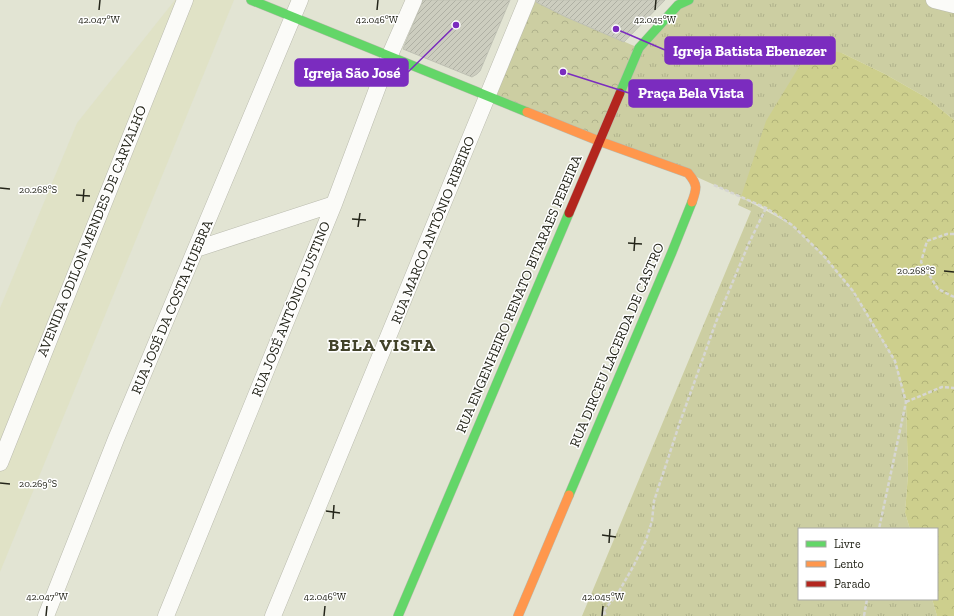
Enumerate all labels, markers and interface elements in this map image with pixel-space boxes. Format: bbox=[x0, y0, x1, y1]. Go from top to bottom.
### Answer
text: 42.047°W bbox=[78, 14, 120, 26]
text: 42.046°W bbox=[356, 14, 399, 26]
text: 42.045°W bbox=[634, 14, 677, 26]
callout: Igreja Batista Ebenezer bbox=[665, 37, 835, 64]
text: Igreja Batista Ebenezer bbox=[673, 42, 827, 60]
callout: Igreja São José bbox=[295, 59, 408, 86]
text: Igreja São José bbox=[304, 64, 400, 82]
callout: Praça Bela Vista bbox=[629, 80, 752, 107]
text: Praça Bela Vista bbox=[638, 84, 744, 102]
street label: AVENIDA ODILON MENDES DE CARVALHO bbox=[34, 103, 150, 359]
street label: RUA MARCO ANTÔNIO RIBEIRO bbox=[388, 134, 478, 326]
street label: RUA ENGENHEIRO RENATO BITARAES PEREIRA bbox=[452, 152, 586, 436]
text: 20.268°S bbox=[19, 184, 57, 196]
street label: RUA JOSÉ DA COSTA HUEBRA bbox=[128, 217, 217, 397]
street label: RUA JOSÉ ANTÔNIO JUSTINO bbox=[248, 219, 334, 399]
street label: RUA DIRCEU LACERDA DE CASTRO bbox=[566, 240, 668, 450]
text: 20.268°S bbox=[897, 265, 935, 277]
district label: BELA VISTA bbox=[328, 334, 436, 356]
text: 20.269°S bbox=[19, 478, 57, 490]
legend bbox=[798, 528, 938, 600]
text: Livre bbox=[834, 537, 861, 551]
text: Lento bbox=[834, 557, 864, 571]
text: Parado bbox=[834, 577, 870, 591]
text: 42.047°W bbox=[26, 591, 68, 603]
text: 42.046°W bbox=[304, 591, 347, 603]
text: 42.045°W bbox=[582, 591, 625, 603]

